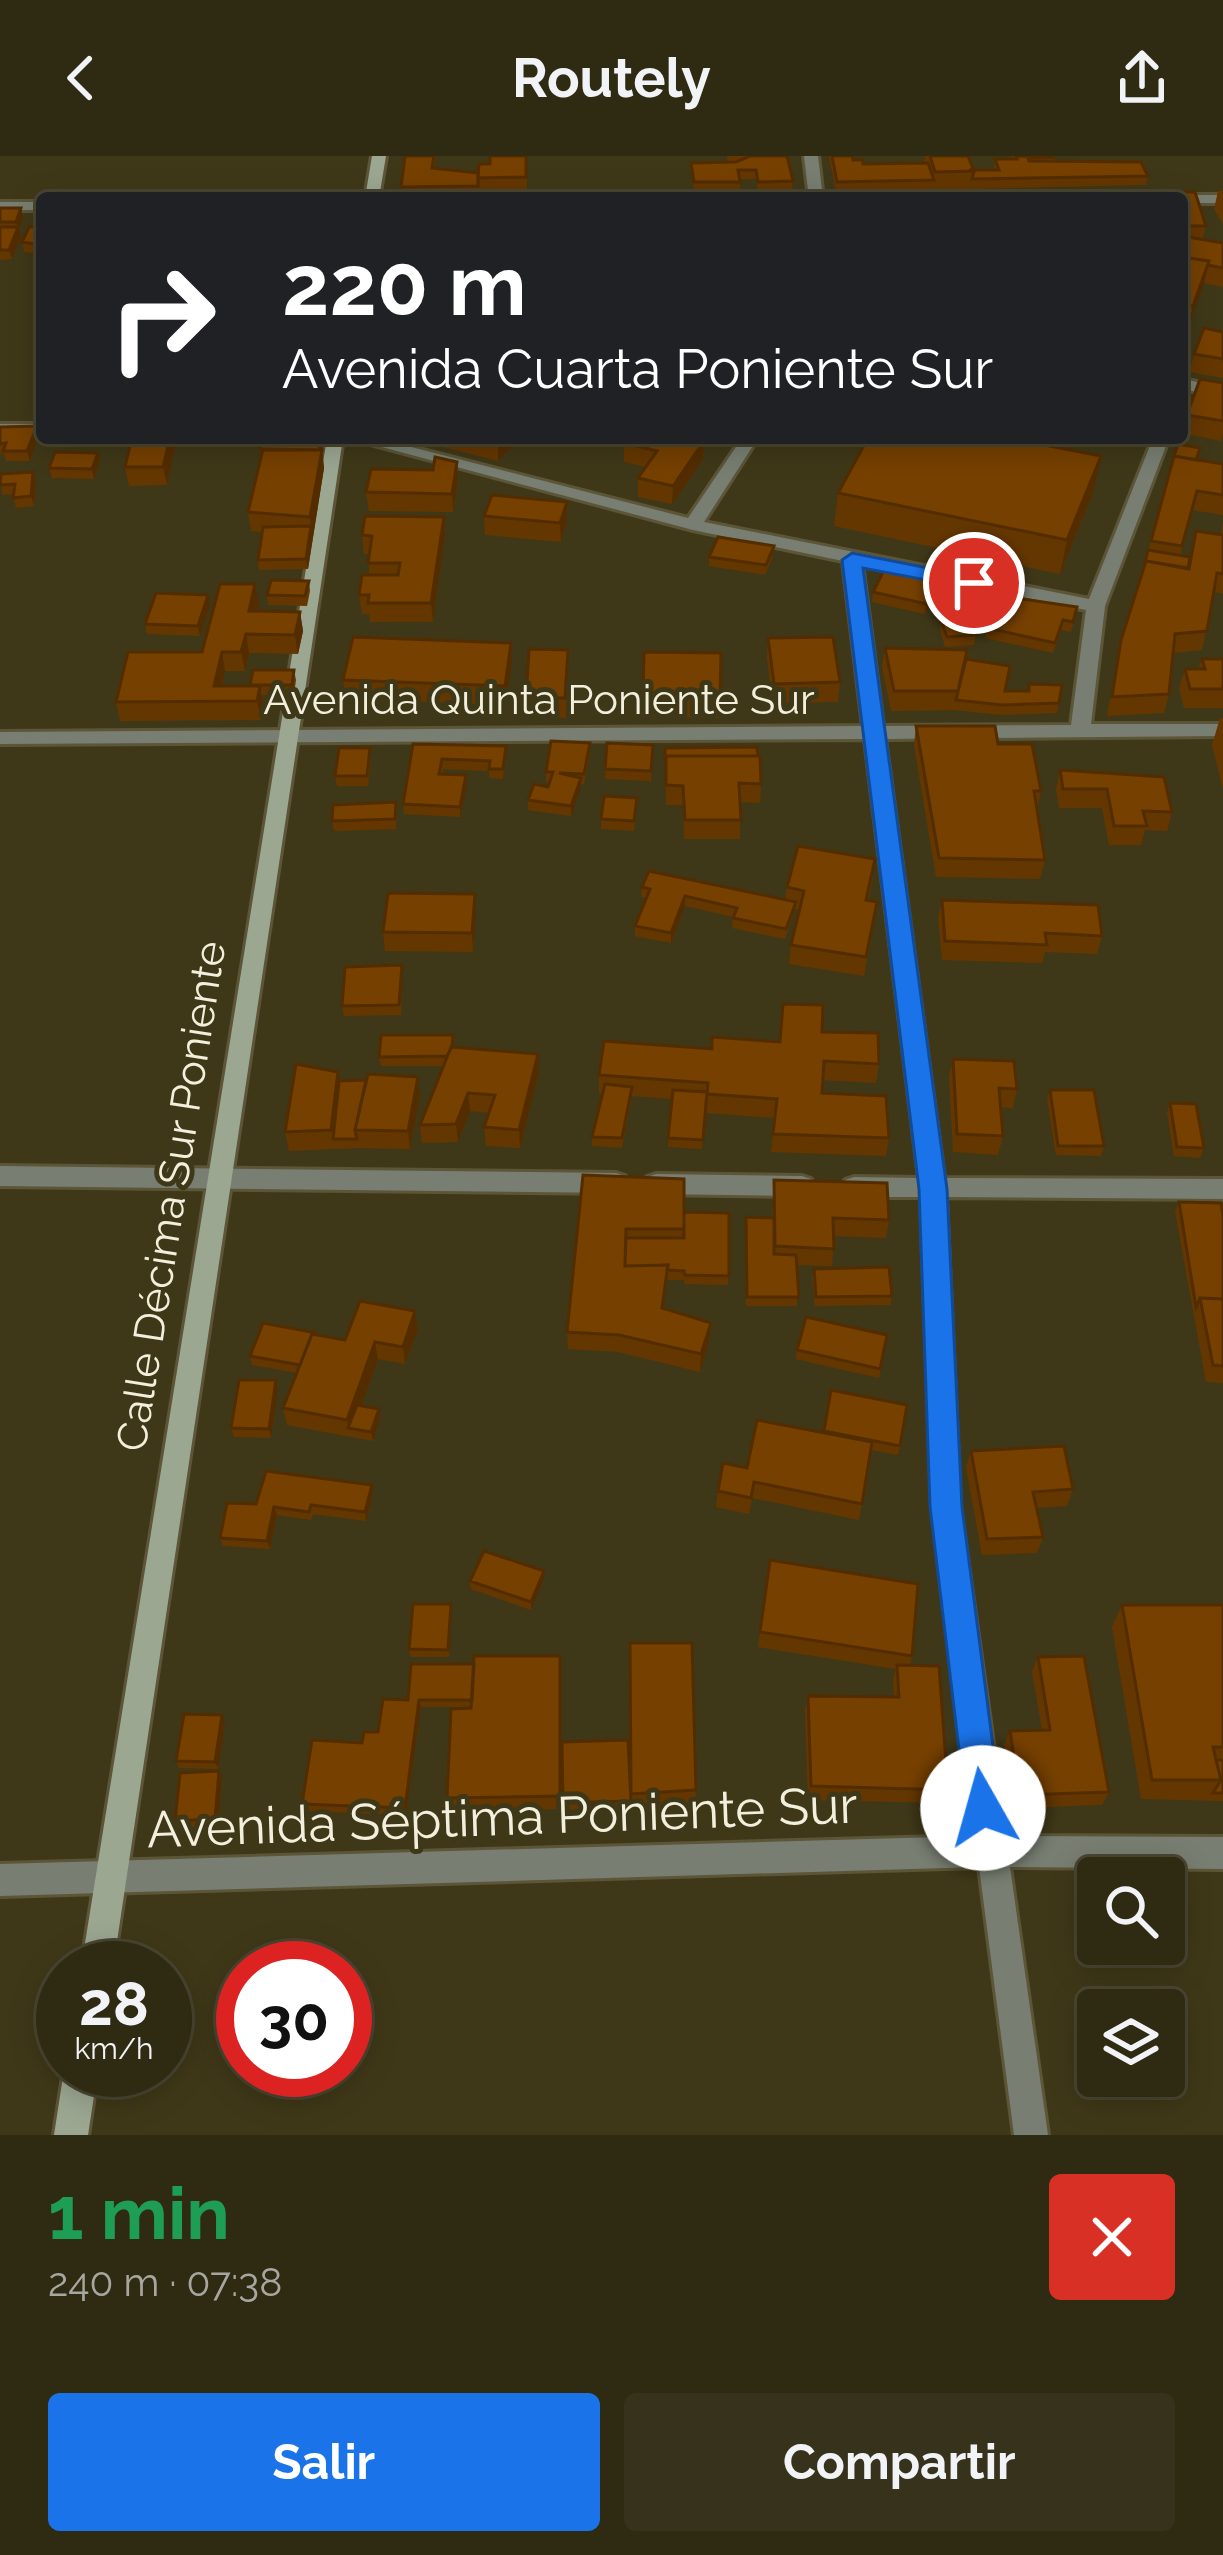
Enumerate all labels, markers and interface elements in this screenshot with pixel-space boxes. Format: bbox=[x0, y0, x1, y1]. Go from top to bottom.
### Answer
icon: back bbox=[48, 45, 114, 111]
icon: share bbox=[1109, 45, 1175, 111]
text: Routely bbox=[512, 46, 711, 110]
text: 220 m bbox=[282, 236, 527, 335]
icon: right bbox=[84, 240, 240, 396]
text: Avenida Cuarta Poniente Sur bbox=[282, 337, 993, 401]
pin bbox=[923, 532, 1025, 634]
icon: arrive bbox=[941, 550, 1007, 616]
street label: Avenida Quinta Poniente Sur bbox=[263, 675, 815, 724]
street label: Calle Décima Sur Poniente bbox=[106, 938, 236, 1454]
position arrow bbox=[920, 1745, 1046, 1871]
street label: Avenida Séptima Poniente Sur bbox=[146, 1775, 858, 1859]
map controls bbox=[1077, 1857, 1185, 2097]
button: search bbox=[1077, 1857, 1185, 1965]
speed limit sign: 30 bbox=[216, 1941, 372, 2097]
text: 28 bbox=[79, 1969, 149, 2039]
button: layers bbox=[1077, 1989, 1185, 2097]
text: km/h bbox=[74, 2031, 154, 2066]
text: 1 min bbox=[48, 2171, 230, 2256]
button: close bbox=[1049, 2174, 1175, 2300]
text: 240 m · 07:38 bbox=[48, 2259, 282, 2305]
button: Salir bbox=[48, 2393, 600, 2531]
button: Compartir bbox=[624, 2393, 1175, 2531]

